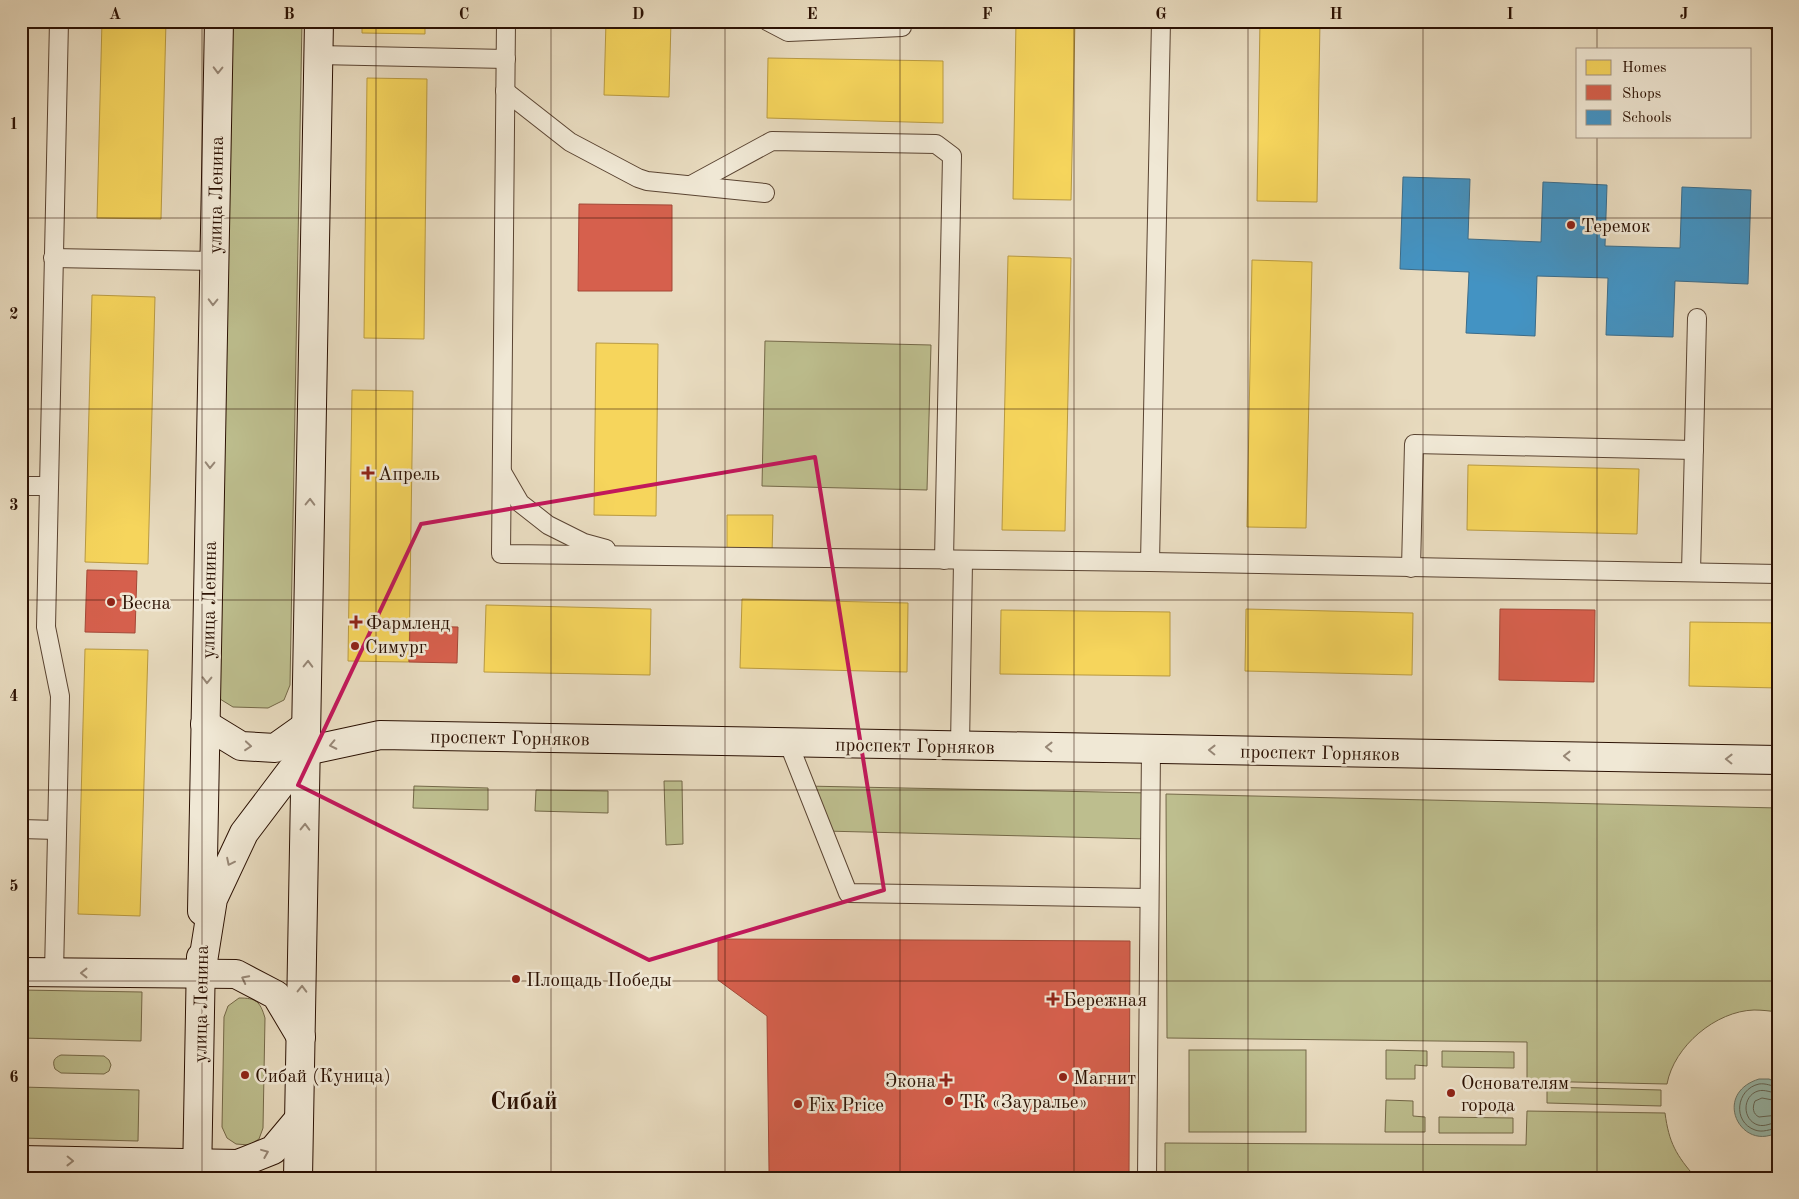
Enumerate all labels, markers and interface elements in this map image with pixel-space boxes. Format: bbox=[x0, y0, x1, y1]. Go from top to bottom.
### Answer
text: A bbox=[109, 7, 121, 23]
text: B bbox=[283, 7, 295, 23]
text: C bbox=[459, 7, 469, 23]
text: D bbox=[632, 7, 644, 23]
text: E bbox=[806, 7, 818, 23]
text: F bbox=[982, 7, 993, 23]
text: G bbox=[1155, 7, 1167, 23]
text: H bbox=[1329, 7, 1343, 23]
text: I bbox=[1506, 7, 1514, 23]
text: J bbox=[1680, 7, 1689, 23]
legend bbox=[1576, 48, 1752, 138]
text: Homes bbox=[1622, 61, 1667, 76]
one-way arrow bbox=[212, 66, 223, 74]
text: Shops bbox=[1622, 87, 1661, 102]
text: Schools bbox=[1622, 111, 1671, 126]
text: 1 bbox=[9, 117, 19, 133]
street label: улица Ленина bbox=[207, 135, 228, 254]
place label: Теремок bbox=[1581, 218, 1651, 237]
marker: Теремок bbox=[1565, 219, 1577, 231]
one-way arrow bbox=[208, 299, 218, 307]
text: 2 bbox=[9, 307, 19, 323]
one-way arrow bbox=[205, 461, 216, 469]
place label: Апрель bbox=[378, 466, 440, 485]
marker: Апрель bbox=[362, 467, 374, 479]
one-way arrow bbox=[305, 497, 316, 505]
text: 3 bbox=[9, 498, 19, 514]
street label: улица Ленина bbox=[200, 540, 221, 659]
place label: Весна bbox=[121, 595, 172, 614]
marker: Весна bbox=[105, 596, 117, 608]
place label: Фармленд bbox=[366, 615, 451, 634]
marker: Фармленд bbox=[350, 616, 362, 628]
place label: Симург bbox=[365, 639, 427, 658]
marker: Симург bbox=[349, 640, 361, 652]
one-way arrow bbox=[303, 660, 313, 668]
one-way arrow bbox=[201, 676, 212, 684]
text: 4 bbox=[9, 689, 19, 705]
street label: проспект Горняков bbox=[430, 729, 590, 750]
street label: проспект Горняков bbox=[835, 737, 995, 758]
one-way arrow bbox=[244, 740, 252, 751]
one-way arrow bbox=[328, 740, 337, 750]
one-way arrow bbox=[1045, 742, 1052, 752]
street label: проспект Горняков bbox=[1240, 744, 1400, 765]
one-way arrow bbox=[1207, 745, 1215, 755]
one-way arrow bbox=[1562, 751, 1570, 761]
one-way arrow bbox=[1725, 754, 1732, 764]
one-way arrow bbox=[300, 822, 310, 830]
one-way arrow bbox=[226, 857, 236, 866]
text: 5 bbox=[9, 879, 19, 895]
street label: улица Ленина bbox=[192, 944, 213, 1063]
one-way arrow bbox=[80, 968, 88, 978]
place label: Площадь Победы bbox=[526, 972, 672, 991]
marker: Площадь Победы bbox=[510, 973, 522, 985]
one-way arrow bbox=[241, 975, 250, 985]
one-way arrow bbox=[297, 985, 307, 992]
place label: Бережная bbox=[1063, 992, 1147, 1011]
marker: Бережная bbox=[1047, 993, 1059, 1005]
place label: Сибай (Куница) bbox=[255, 1067, 391, 1087]
marker: Сибай (Куница) bbox=[239, 1069, 251, 1081]
text: 6 bbox=[9, 1070, 19, 1086]
place label: Магнит bbox=[1073, 1070, 1136, 1089]
marker: Магнит bbox=[1057, 1071, 1069, 1083]
place label: Экона bbox=[885, 1073, 937, 1092]
marker: Экона bbox=[940, 1074, 952, 1086]
place label: Основателям города bbox=[1461, 1075, 1569, 1116]
marker: Основателям города bbox=[1445, 1087, 1457, 1099]
district label: Сибай bbox=[490, 1091, 558, 1115]
place label: ТК «Зауралье» bbox=[959, 1094, 1088, 1113]
marker: ТК «Зауралье» bbox=[943, 1095, 955, 1107]
place label: Fix Price bbox=[808, 1097, 884, 1116]
marker: Fix Price bbox=[792, 1098, 804, 1110]
one-way arrow bbox=[260, 1149, 269, 1160]
one-way arrow bbox=[66, 1155, 74, 1166]

